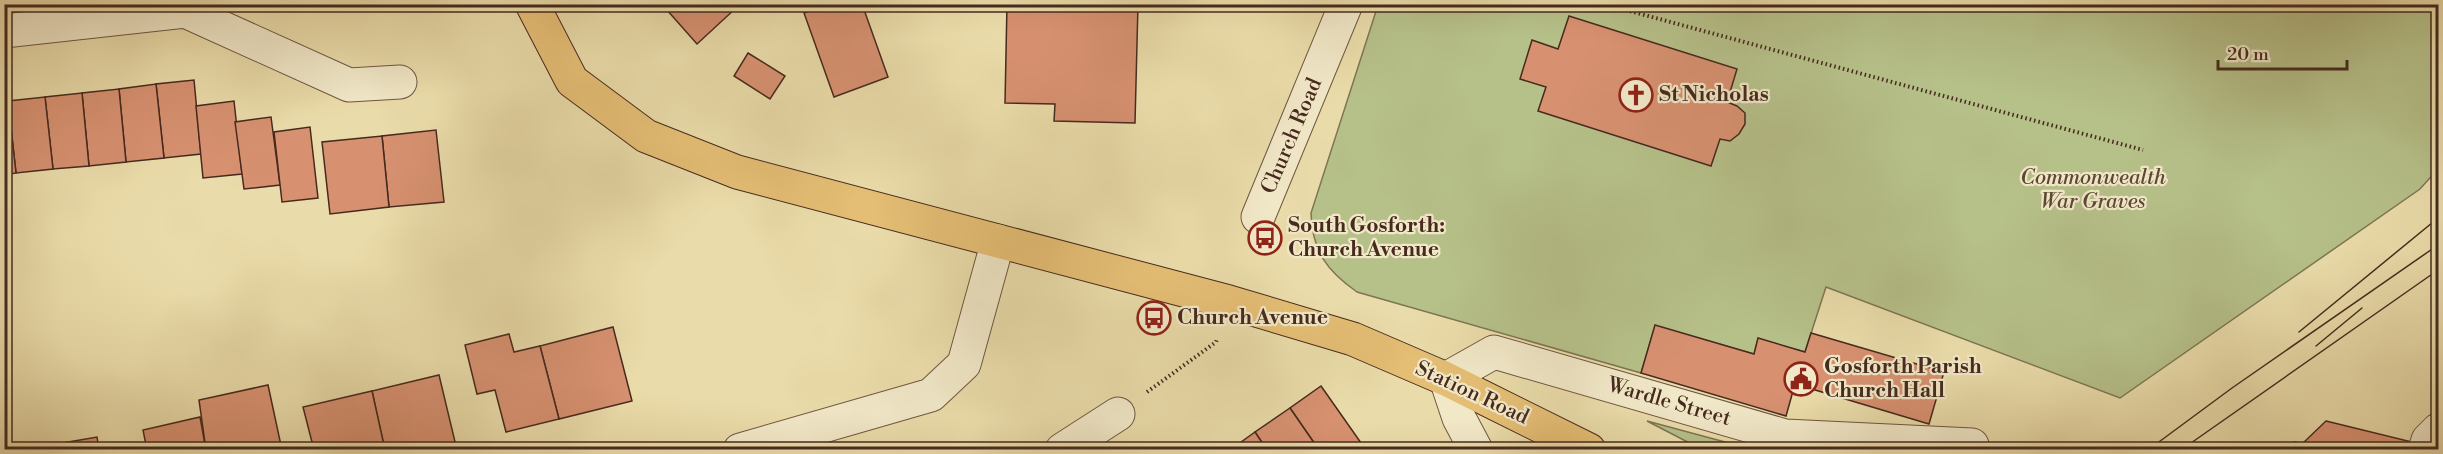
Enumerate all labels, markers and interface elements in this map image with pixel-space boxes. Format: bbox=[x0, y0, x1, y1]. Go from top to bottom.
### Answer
scale bar bbox=[2218, 33, 2347, 71]
text: 20 m bbox=[2227, 43, 2269, 66]
street label: Church Road bbox=[1256, 74, 1328, 198]
church icon: St Nicholas bbox=[1618, 77, 1654, 113]
place label: St Nicholas bbox=[1659, 82, 1769, 108]
park label: Commonwealth War Graves bbox=[2020, 165, 2166, 215]
place label: South Gosforth: Church Avenue bbox=[1288, 213, 1445, 263]
bus stop icon: South Gosforth: Church Avenue bbox=[1247, 220, 1283, 256]
bus stop icon: Church Avenue bbox=[1136, 300, 1172, 336]
place label: Church Avenue bbox=[1177, 305, 1328, 331]
place label: Gosforth Parish Church Hall bbox=[1824, 354, 1982, 404]
street label: Station Road bbox=[1411, 355, 1533, 431]
public building icon: Gosforth Parish Church Hall bbox=[1783, 361, 1819, 397]
street label: Wardle Street bbox=[1603, 372, 1734, 432]

